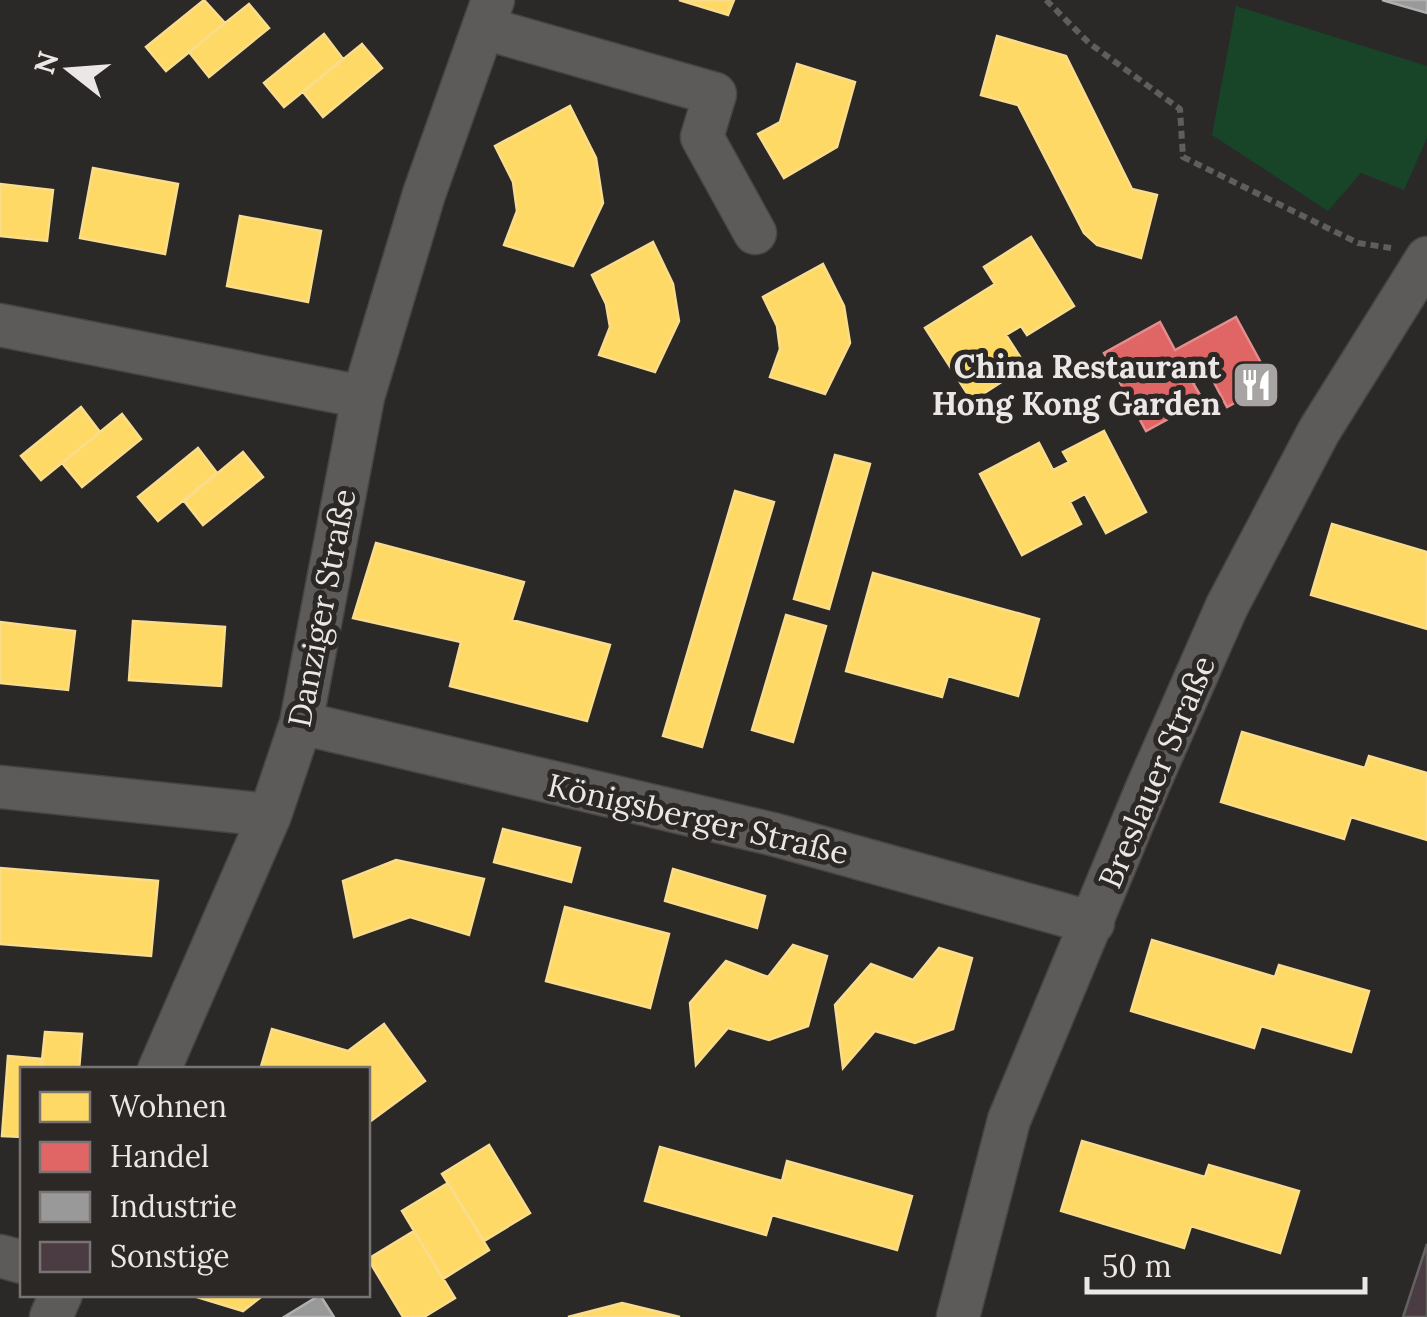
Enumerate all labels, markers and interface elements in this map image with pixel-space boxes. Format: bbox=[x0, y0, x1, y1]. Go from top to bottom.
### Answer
north arrow bbox=[20, 20, 120, 120]
text: N bbox=[26, 47, 66, 78]
place label: China Restaurant Hong Kong Garden bbox=[932, 346, 1222, 424]
restaurant icon: China Restaurant Hong Kong Garden bbox=[1230, 359, 1282, 411]
street label: Danziger Straße bbox=[278, 485, 365, 730]
street label: Breslauer Straße bbox=[1089, 649, 1224, 894]
street label: Königsberger Straße bbox=[544, 764, 853, 873]
legend bbox=[20, 1067, 370, 1297]
text: Wohnen bbox=[110, 1087, 227, 1125]
text: Handel bbox=[110, 1137, 209, 1175]
text: Industrie bbox=[110, 1187, 237, 1225]
scale bar bbox=[1087, 1232, 1364, 1294]
text: Sonstige bbox=[110, 1237, 229, 1276]
text: 50 m bbox=[1102, 1247, 1172, 1285]

